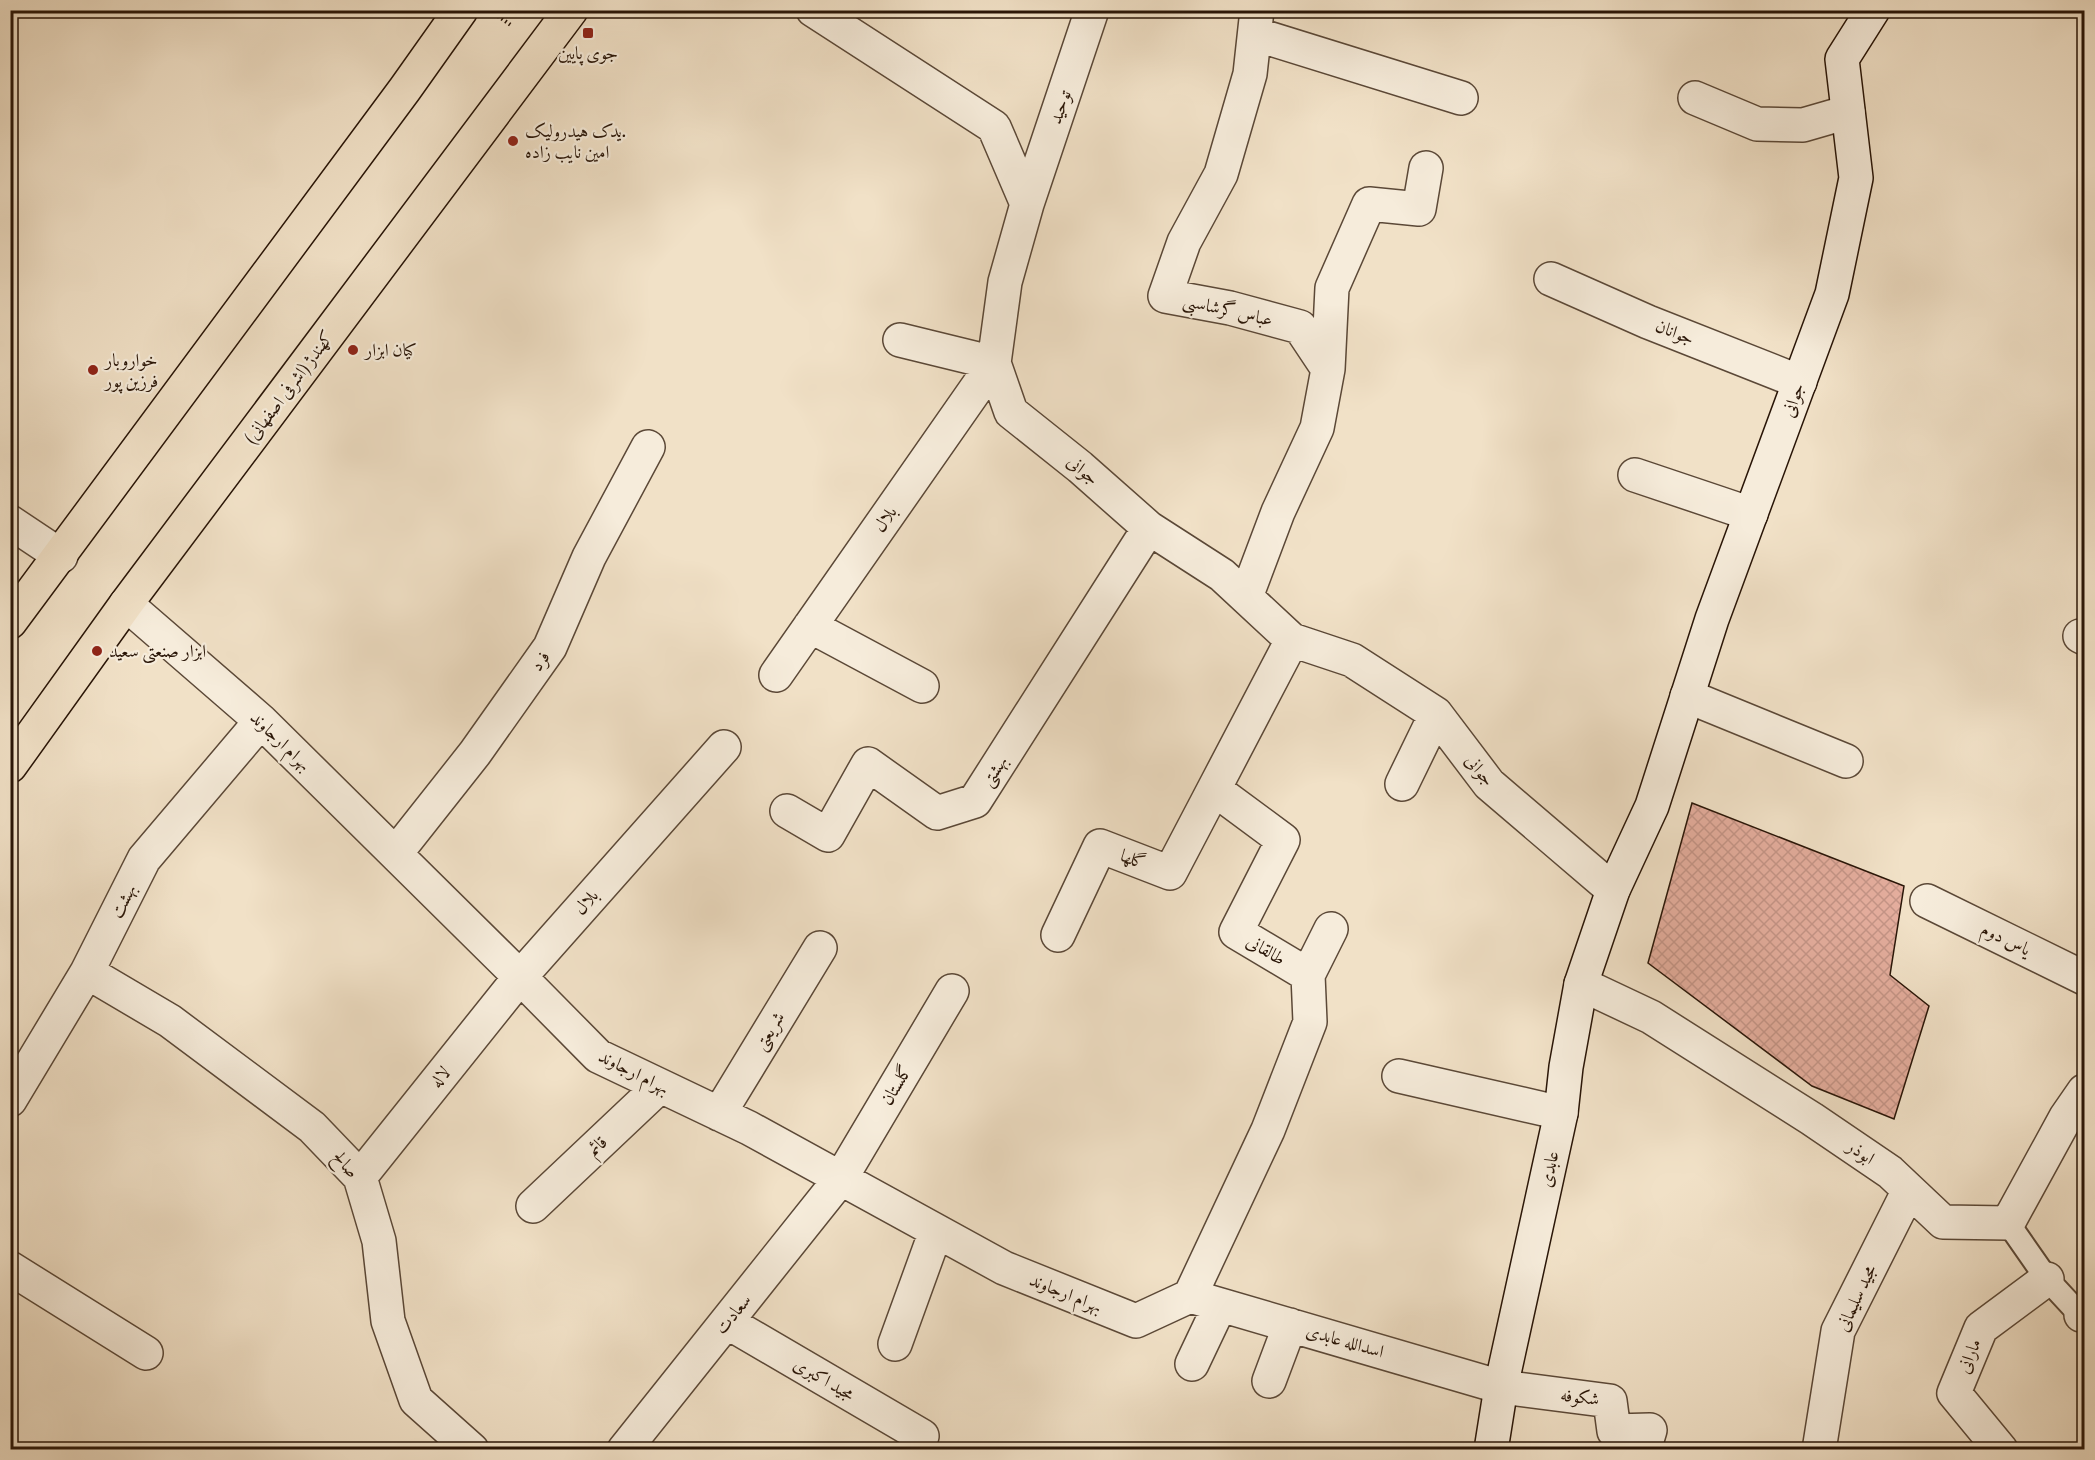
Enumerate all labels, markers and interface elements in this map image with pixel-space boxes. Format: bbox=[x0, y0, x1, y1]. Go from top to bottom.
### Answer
marker: جوی پایین bbox=[581, 26, 595, 40]
place label: جوی پایین bbox=[558, 42, 618, 67]
street label: توحید bbox=[1044, 87, 1079, 128]
place label: یدک هیدرولیک. امین نایب زاده bbox=[525, 120, 626, 166]
marker: یدک هیدرولیک. امین نایب زاده bbox=[506, 134, 520, 148]
street label: عباس گرشاسبی bbox=[1180, 288, 1275, 335]
street label: جوانان bbox=[1651, 314, 1698, 352]
street label: کهندژ (اشرفی اصفهانی) bbox=[239, 326, 341, 450]
place label: کیان ابزار bbox=[363, 339, 417, 364]
marker: کیان ابزار bbox=[346, 343, 360, 357]
place label: خواروبار فرزین پور bbox=[103, 349, 158, 395]
marker: خواروبار فرزین پور bbox=[86, 363, 100, 377]
street label: جوانی bbox=[1777, 380, 1812, 421]
street label: جوانی bbox=[1061, 450, 1104, 492]
street label: بلال bbox=[868, 502, 904, 538]
place label: ابزار صنعتی سعید bbox=[109, 640, 206, 665]
marker: ابزار صنعتی سعید bbox=[90, 644, 104, 658]
street label: فرد bbox=[525, 647, 557, 677]
street label: بهرام ارجاوند bbox=[242, 707, 316, 779]
street label: جوانی bbox=[1458, 749, 1500, 792]
street label: بهشتی bbox=[976, 751, 1015, 792]
street label: گلها bbox=[1116, 844, 1149, 877]
street label: بهشت bbox=[105, 880, 144, 923]
street label: بلال bbox=[569, 885, 605, 921]
street label: یاس دوم bbox=[1975, 918, 2036, 966]
street label: طالقانی bbox=[1241, 930, 1290, 973]
street label: شریعتی bbox=[749, 1008, 792, 1056]
street label: بهرام ارجاوند bbox=[593, 1045, 673, 1104]
street label: گلستان bbox=[875, 1061, 919, 1111]
street label: لاله bbox=[425, 1062, 458, 1094]
street label: قائم bbox=[582, 1131, 615, 1165]
street label: ابوذر bbox=[1840, 1134, 1879, 1172]
street label: صالح bbox=[324, 1146, 364, 1186]
street label: عابدی bbox=[1534, 1149, 1567, 1190]
street label: مجید سلیمانی bbox=[1831, 1261, 1884, 1336]
street label: بهرام ارجاوند bbox=[1025, 1268, 1106, 1322]
street label: سعادت bbox=[710, 1289, 758, 1341]
street label: اسدالله عابدی bbox=[1303, 1319, 1387, 1366]
street label: مارانی bbox=[1952, 1335, 1989, 1378]
street label: مجید اکبری bbox=[788, 1353, 859, 1408]
street label: شکوفه bbox=[1559, 1384, 1601, 1413]

